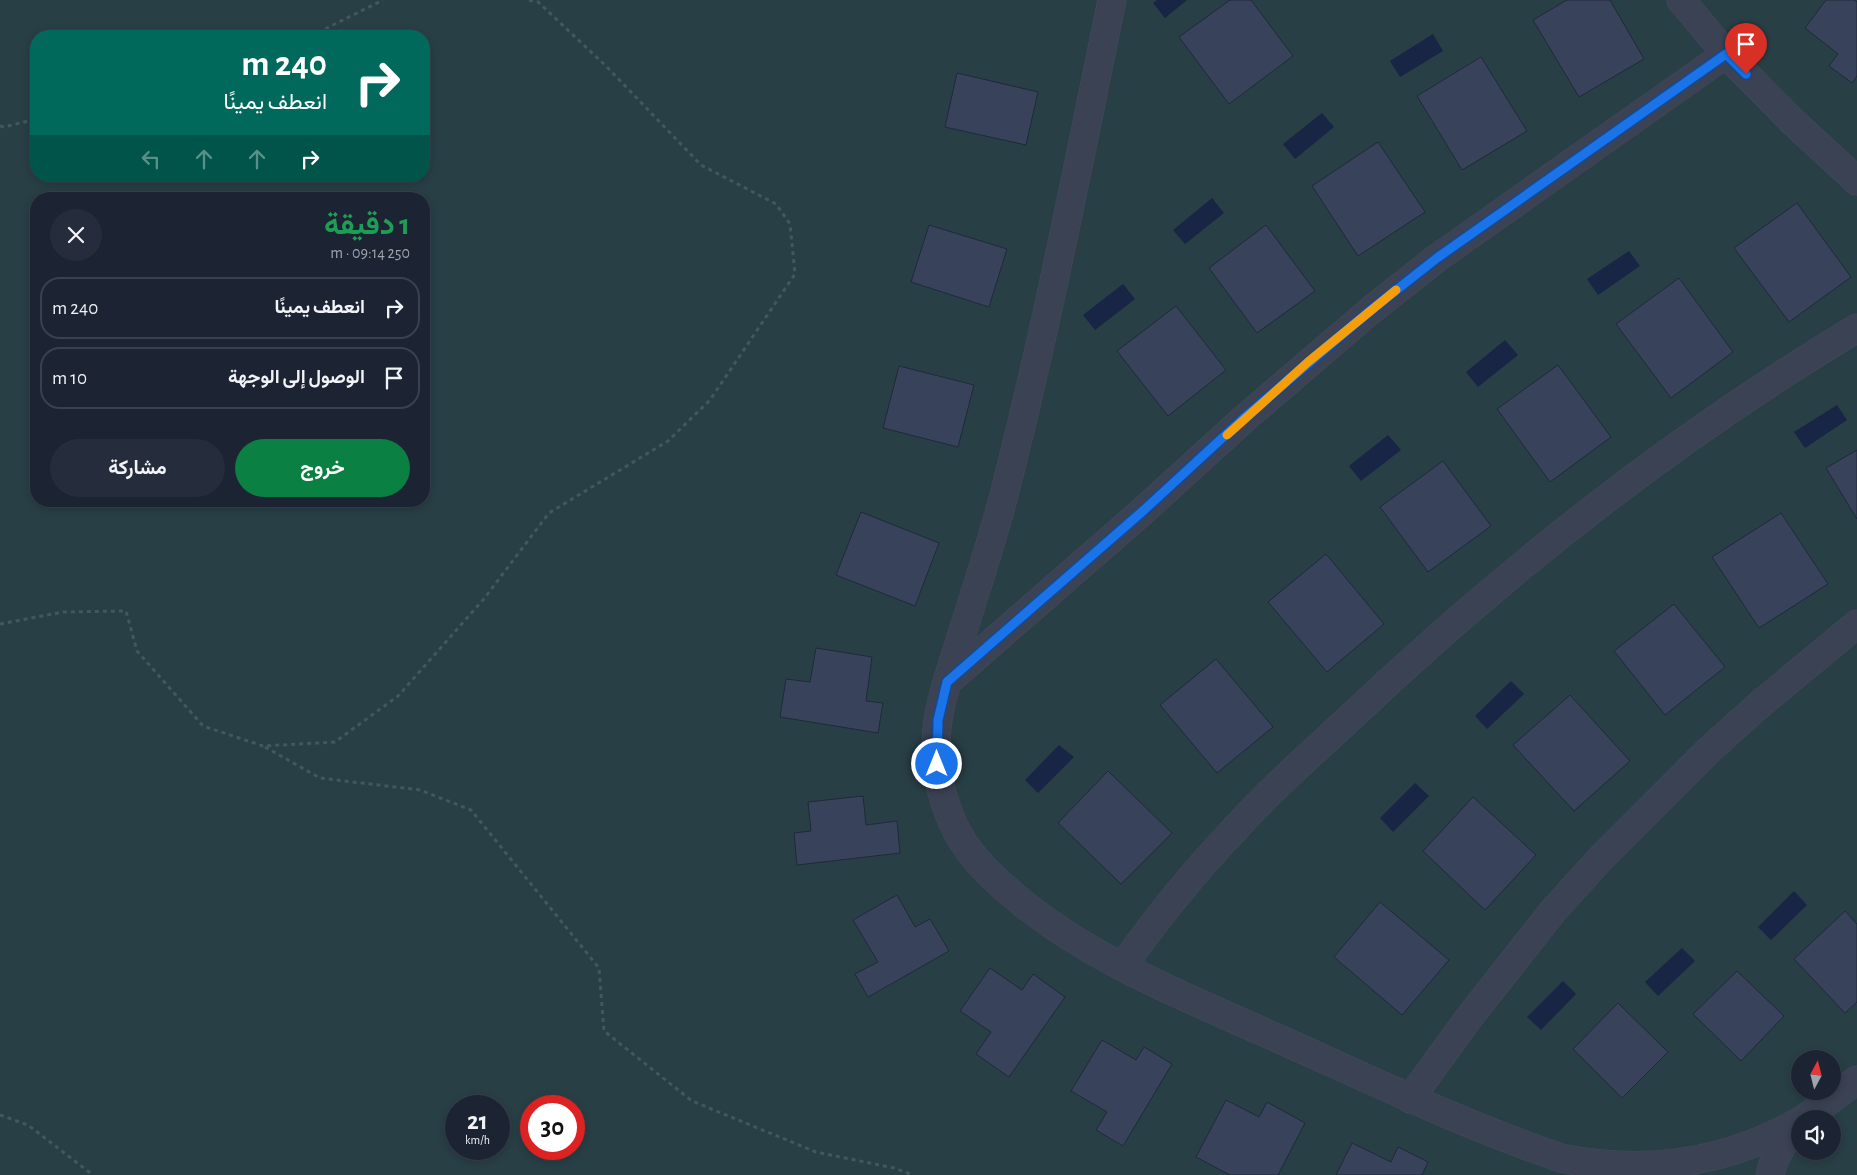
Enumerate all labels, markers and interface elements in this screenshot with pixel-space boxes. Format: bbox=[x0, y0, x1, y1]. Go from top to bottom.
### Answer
pin bbox=[1725, 23, 1767, 74]
icon: arrive bbox=[1732, 30, 1760, 58]
text: 240 m bbox=[241, 47, 327, 82]
icon: right bbox=[345, 50, 410, 115]
text: انعطف يمينًا bbox=[223, 91, 327, 113]
icon: left bbox=[137, 145, 165, 173]
icon: ahead bbox=[190, 145, 218, 173]
icon: ahead bbox=[243, 145, 271, 173]
icon: right bbox=[296, 145, 324, 173]
button: close bbox=[50, 209, 102, 261]
text: 1 دقيقة bbox=[324, 210, 410, 240]
text: 250 m · 09:14 bbox=[330, 245, 410, 261]
icon: right bbox=[380, 294, 408, 322]
text: انعطف يمينًا bbox=[275, 298, 365, 317]
text: 240 m bbox=[52, 299, 98, 318]
icon: arrive bbox=[380, 364, 408, 392]
text: الوصول إلى الوجهة bbox=[228, 368, 365, 387]
text: 10 m bbox=[52, 369, 87, 388]
button: مشاركة bbox=[50, 439, 225, 497]
button: خروج bbox=[235, 439, 410, 497]
position arrow bbox=[910, 737, 962, 789]
north arrow bbox=[1791, 1050, 1841, 1100]
map controls bbox=[1791, 1050, 1841, 1160]
speed limit sign: 30 bbox=[520, 1095, 585, 1160]
text: 21 bbox=[467, 1109, 488, 1134]
button: sound bbox=[1791, 1110, 1841, 1160]
text: km/h bbox=[465, 1134, 490, 1146]

